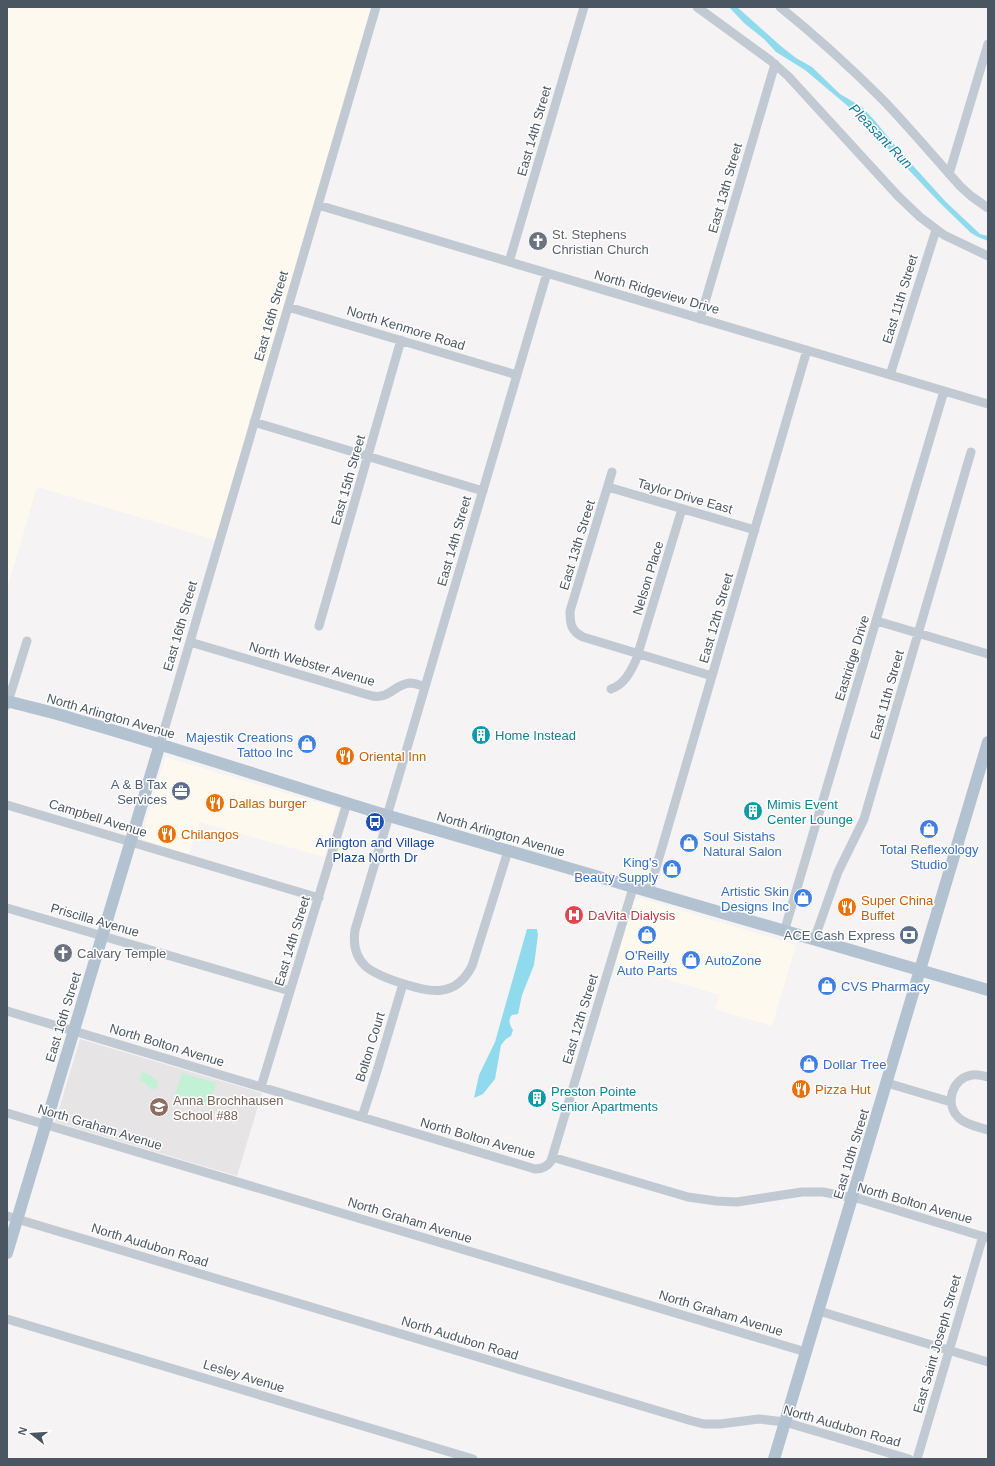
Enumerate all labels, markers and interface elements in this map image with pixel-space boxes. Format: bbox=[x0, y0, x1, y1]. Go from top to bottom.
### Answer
street label: East 14th Street bbox=[514, 84, 554, 178]
water label: Pleasant Run bbox=[846, 100, 916, 172]
street label: East 13th Street bbox=[705, 141, 745, 235]
place label: St. Stephens Christian Church bbox=[552, 227, 649, 257]
church icon: St. Stephens Christian Church bbox=[527, 230, 549, 252]
street label: East 11th Street bbox=[879, 252, 921, 345]
street label: North Ridgeview Drive bbox=[593, 267, 721, 317]
street label: East 16th Street bbox=[251, 269, 291, 363]
street label: North Kenmore Road bbox=[345, 303, 467, 353]
street label: East 15th Street bbox=[328, 433, 368, 527]
street label: Taylor Drive East bbox=[636, 475, 735, 517]
street label: East 14th Street bbox=[434, 494, 474, 588]
street label: East 13th Street bbox=[556, 498, 598, 592]
street label: Nelson Place bbox=[630, 539, 666, 617]
street label: East 12th Street bbox=[696, 571, 736, 665]
street label: East 16th Street bbox=[160, 579, 200, 673]
street label: Eastridge Drive bbox=[832, 613, 872, 703]
street label: North Webster Avenue bbox=[247, 639, 377, 689]
street label: East 11th Street bbox=[867, 648, 907, 741]
street label: North Arlington Avenue bbox=[45, 690, 177, 742]
building icon: Home Instead bbox=[470, 724, 492, 746]
place label: Home Instead bbox=[495, 728, 576, 743]
place label: Majestik Creations Tattoo Inc bbox=[186, 730, 293, 760]
shop icon: Majestik Creations Tattoo Inc bbox=[296, 733, 318, 755]
restaurant icon: Oriental Inn bbox=[334, 745, 356, 767]
place label: Oriental Inn bbox=[359, 749, 426, 764]
place label: A & B Tax Services bbox=[111, 777, 167, 807]
office icon: A & B Tax Services bbox=[170, 780, 192, 802]
restaurant icon: Dallas burger bbox=[204, 792, 226, 814]
street label: Campbell Avenue bbox=[47, 796, 149, 840]
place label: Dallas burger bbox=[229, 796, 307, 811]
place label: Mimis Event Center Lounge bbox=[767, 797, 853, 827]
building icon: Mimis Event Center Lounge bbox=[742, 800, 764, 822]
street label: North Arlington Avenue bbox=[435, 808, 567, 860]
bus stop icon: Arlington and Village Plaza North Dr bbox=[364, 811, 386, 833]
shop icon: Total Reflexology Studio bbox=[918, 818, 940, 840]
restaurant icon: Chilangos bbox=[156, 823, 178, 845]
place label: Chilangos bbox=[181, 827, 239, 842]
place label: Soul Sistahs Natural Salon bbox=[703, 829, 782, 859]
shop icon: Soul Sistahs Natural Salon bbox=[678, 832, 700, 854]
place label: Arlington and Village Plaza North Dr bbox=[315, 835, 435, 865]
place label: Total Reflexology Studio bbox=[880, 842, 979, 872]
place label: King's Beauty Supply bbox=[574, 855, 658, 885]
shop icon: King's Beauty Supply bbox=[661, 858, 683, 880]
place label: Artistic Skin Designs Inc bbox=[721, 884, 789, 914]
shop icon: Artistic Skin Designs Inc bbox=[792, 887, 814, 909]
place label: Super China Buffet bbox=[861, 893, 934, 923]
street label: East 14th Street bbox=[271, 894, 313, 988]
restaurant icon: Super China Buffet bbox=[836, 896, 858, 918]
street label: Priscilla Avenue bbox=[49, 900, 141, 940]
hospital icon: DaVita Dialysis bbox=[563, 904, 585, 926]
place label: DaVita Dialysis bbox=[588, 908, 676, 923]
shop icon: O'Reilly Auto Parts bbox=[636, 924, 658, 946]
bank icon: ACE Cash Express bbox=[898, 924, 920, 946]
place label: ACE Cash Express bbox=[784, 928, 895, 943]
church icon: Calvary Temple bbox=[52, 942, 74, 964]
place label: Calvary Temple bbox=[77, 946, 166, 961]
place label: O'Reilly Auto Parts bbox=[617, 948, 678, 978]
shop icon: AutoZone bbox=[680, 949, 702, 971]
place label: AutoZone bbox=[705, 953, 761, 968]
street label: East 16th Street bbox=[42, 970, 84, 1064]
street label: East 12th Street bbox=[559, 972, 601, 1066]
shop icon: CVS Pharmacy bbox=[816, 975, 838, 997]
place label: CVS Pharmacy bbox=[841, 979, 930, 994]
street label: Bolton Court bbox=[352, 1010, 388, 1084]
street label: North Bolton Avenue bbox=[108, 1020, 226, 1070]
shop icon: Dollar Tree bbox=[798, 1053, 820, 1075]
place label: Dollar Tree bbox=[823, 1057, 887, 1072]
restaurant icon: Pizza Hut bbox=[790, 1078, 812, 1100]
place label: Pizza Hut bbox=[815, 1082, 871, 1097]
place label: Preston Pointe Senior Apartments bbox=[551, 1084, 658, 1114]
building icon: Preston Pointe Senior Apartments bbox=[526, 1087, 548, 1109]
place label: Anna Brochhausen School #88 bbox=[173, 1093, 284, 1123]
school or university icon: Anna Brochhausen School #88 bbox=[148, 1096, 170, 1118]
street label: North Graham Avenue bbox=[36, 1101, 164, 1153]
street label: East 10th Street bbox=[830, 1107, 872, 1201]
street label: North Bolton Avenue bbox=[419, 1114, 537, 1162]
street label: North Bolton Avenue bbox=[856, 1179, 974, 1227]
street label: North Graham Avenue bbox=[346, 1194, 474, 1246]
street label: North Audubon Road bbox=[90, 1220, 210, 1270]
street label: East Saint Joseph Street bbox=[910, 1273, 964, 1415]
street label: North Graham Avenue bbox=[657, 1287, 785, 1339]
street label: North Audubon Road bbox=[400, 1313, 520, 1363]
street label: Lesley Avenue bbox=[201, 1356, 287, 1396]
street label: North Audubon Road bbox=[782, 1402, 902, 1450]
north arrow bbox=[12, 1414, 52, 1454]
text: N bbox=[16, 1425, 29, 1437]

